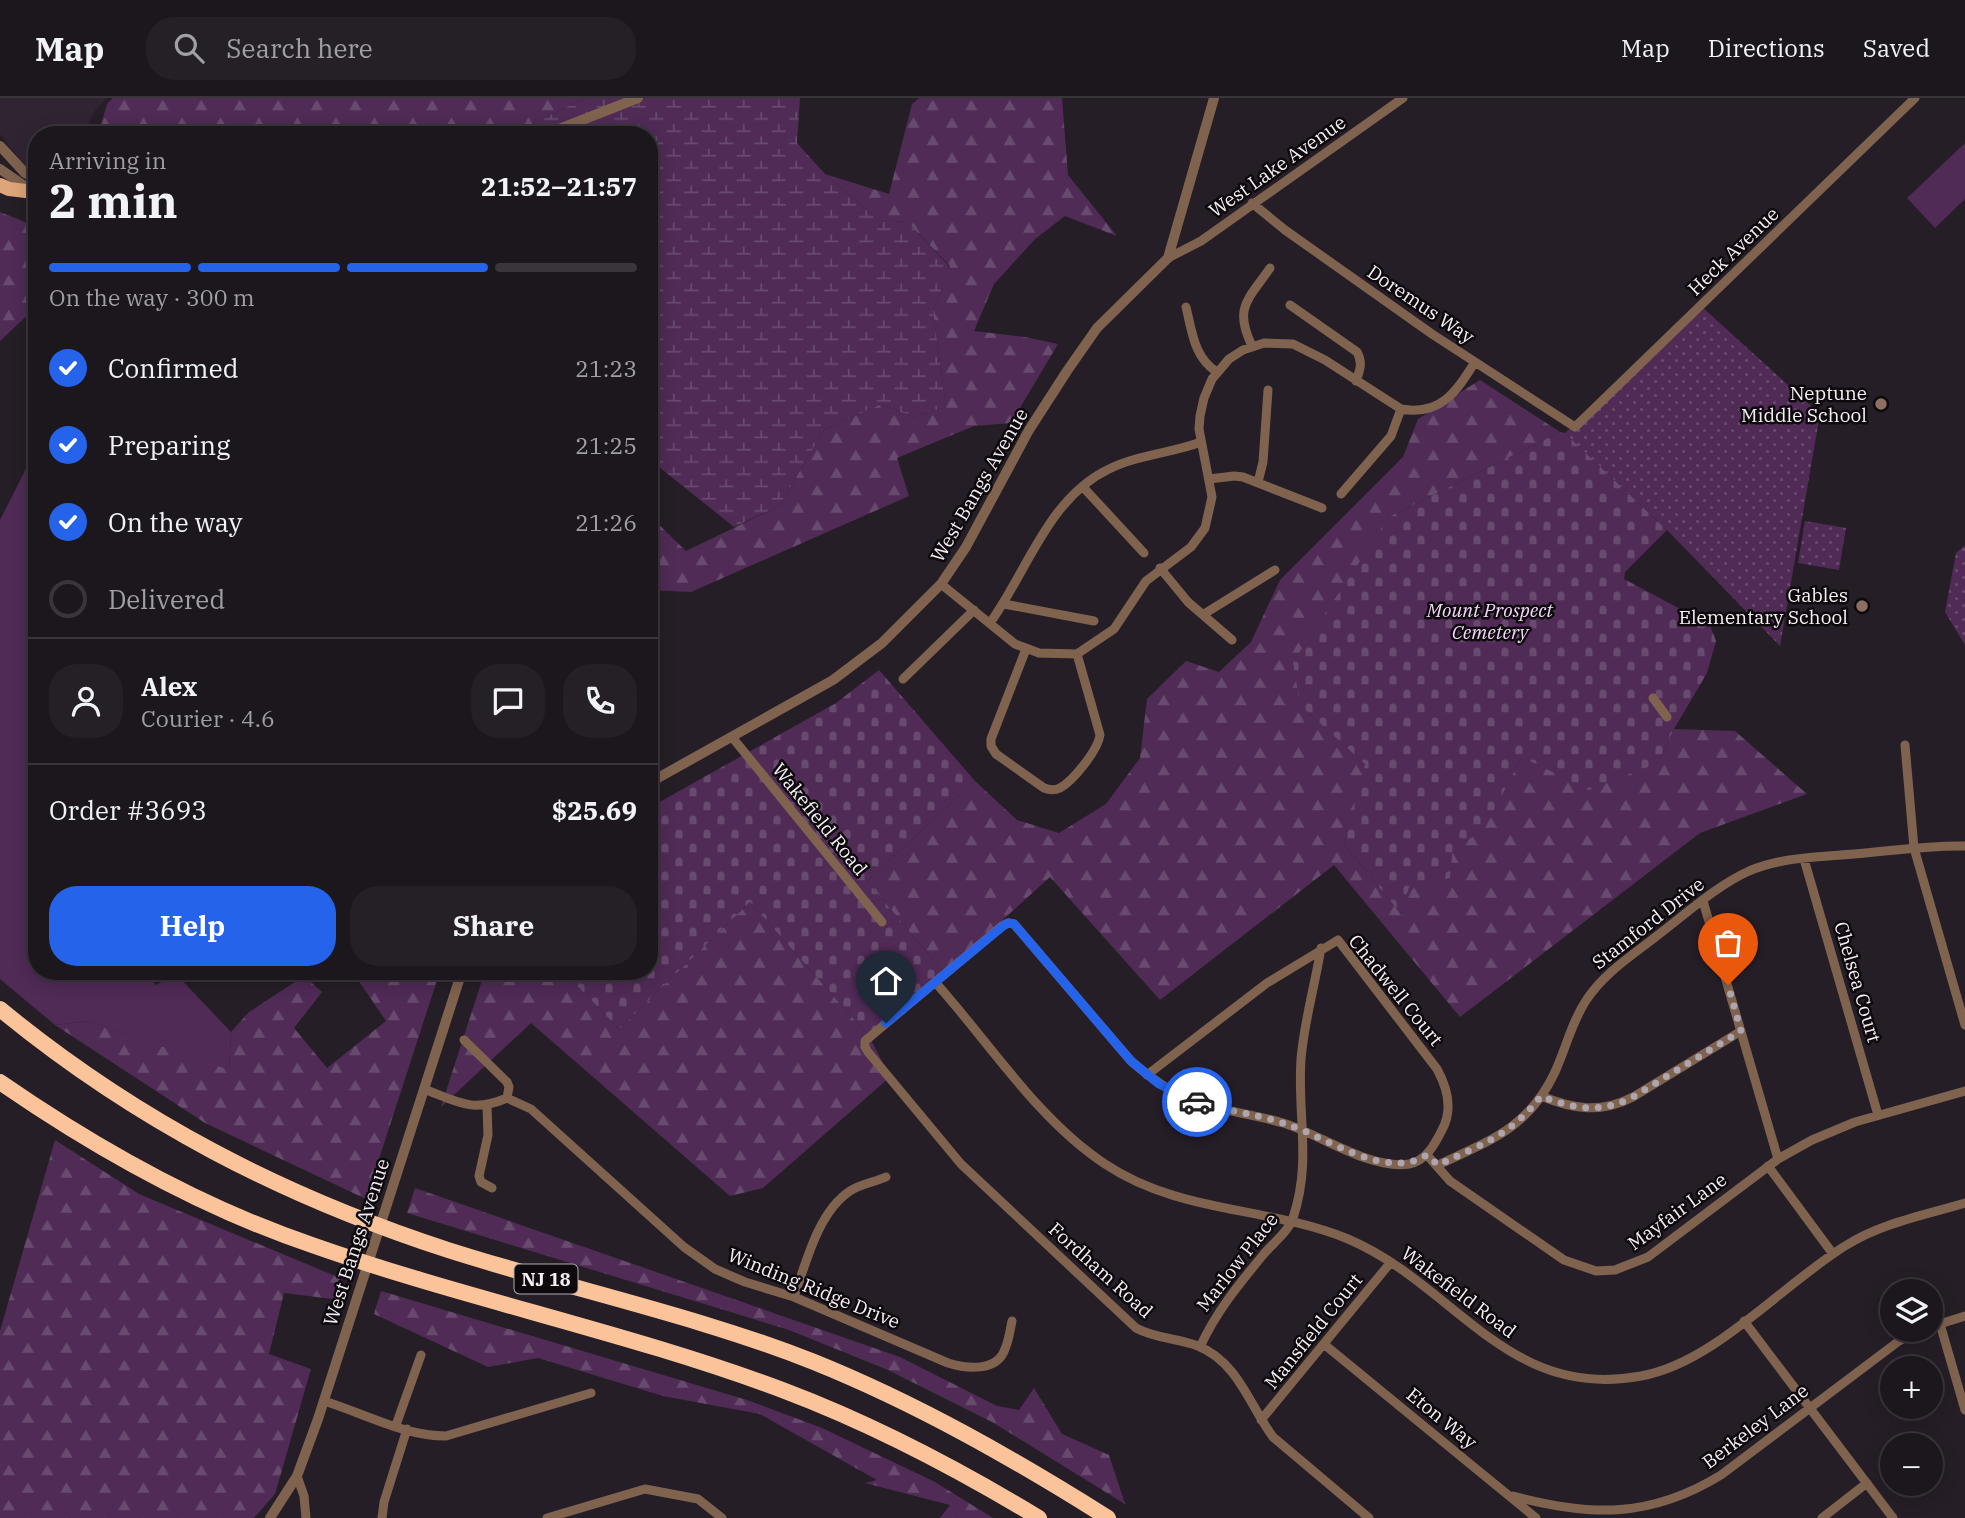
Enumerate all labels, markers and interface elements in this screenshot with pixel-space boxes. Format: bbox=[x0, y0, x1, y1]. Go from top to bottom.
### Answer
search box bbox=[146, 17, 636, 80]
text: Map bbox=[35, 27, 104, 70]
icon: search bbox=[170, 29, 208, 67]
text: Search here bbox=[226, 31, 373, 65]
text: Map bbox=[1621, 32, 1670, 64]
text: Directions bbox=[1708, 32, 1825, 64]
text: Saved bbox=[1863, 32, 1930, 64]
street label: West Lake Avenue bbox=[1204, 110, 1350, 222]
text: Arriving in bbox=[49, 145, 166, 175]
text: 21:52–21:57 bbox=[481, 169, 637, 203]
text: 2 min bbox=[49, 171, 178, 231]
street label: Heck Avenue bbox=[1682, 202, 1784, 300]
street label: Doremus Way bbox=[1363, 259, 1480, 349]
text: On the way · 300 m bbox=[49, 282, 255, 312]
icon: check bbox=[49, 349, 87, 387]
text: Confirmed bbox=[108, 351, 239, 385]
text: 21:23 bbox=[575, 353, 637, 383]
place label: Neptune Middle School bbox=[1741, 381, 1867, 427]
marker: Neptune Middle School bbox=[1873, 396, 1889, 412]
street label: West Bangs Avenue bbox=[925, 404, 1033, 566]
icon: check bbox=[49, 426, 87, 464]
text: Preparing bbox=[108, 428, 230, 462]
text: 21:25 bbox=[575, 430, 637, 460]
icon: check bbox=[49, 503, 87, 541]
text: On the way bbox=[108, 505, 242, 539]
text: 21:26 bbox=[575, 507, 637, 537]
text: Delivered bbox=[108, 582, 225, 616]
place label: Gables Elementary School bbox=[1679, 583, 1848, 629]
park label: Mount Prospect Cemetery bbox=[1426, 598, 1554, 644]
marker: Gables Elementary School bbox=[1854, 598, 1870, 614]
button: person bbox=[49, 664, 123, 738]
button: chat bbox=[471, 664, 545, 738]
button: phone bbox=[563, 664, 637, 738]
text: Alex bbox=[141, 669, 197, 703]
text: Courier · 4.6 bbox=[141, 703, 275, 733]
street label: Wakefield Road bbox=[767, 758, 873, 880]
text: Order #3693 bbox=[49, 793, 207, 827]
text: $25.69 bbox=[552, 793, 637, 827]
street label: Stamford Drive bbox=[1587, 872, 1709, 974]
button: Help bbox=[49, 886, 336, 966]
button: Share bbox=[350, 886, 637, 966]
pin bbox=[1698, 913, 1758, 985]
street label: Chelsea Court bbox=[1829, 919, 1887, 1045]
icon: bag bbox=[1709, 924, 1747, 962]
street label: Chadwell Court bbox=[1344, 929, 1449, 1051]
pin bbox=[856, 951, 916, 1023]
icon: home bbox=[867, 962, 905, 1000]
courier bbox=[1162, 1067, 1232, 1137]
icon: car bbox=[1178, 1083, 1216, 1121]
street label: West Bangs Avenue bbox=[318, 1156, 394, 1328]
street label: Mayfair Lane bbox=[1623, 1167, 1731, 1255]
street label: Marlow Place bbox=[1191, 1208, 1283, 1316]
street label: Fordham Road bbox=[1044, 1217, 1158, 1323]
street label: Wakefield Road bbox=[1397, 1241, 1521, 1343]
street label: Winding Ridge Drive bbox=[724, 1242, 904, 1334]
road number: NJ 18 bbox=[514, 1264, 578, 1294]
street label: Mansfield Court bbox=[1259, 1268, 1367, 1394]
map controls bbox=[1880, 1279, 1943, 1496]
button: layers bbox=[1880, 1279, 1943, 1342]
button: + bbox=[1880, 1356, 1943, 1419]
street label: Berkeley Lane bbox=[1697, 1378, 1813, 1474]
street label: Eton Way bbox=[1402, 1382, 1483, 1454]
button: − bbox=[1880, 1433, 1943, 1496]

